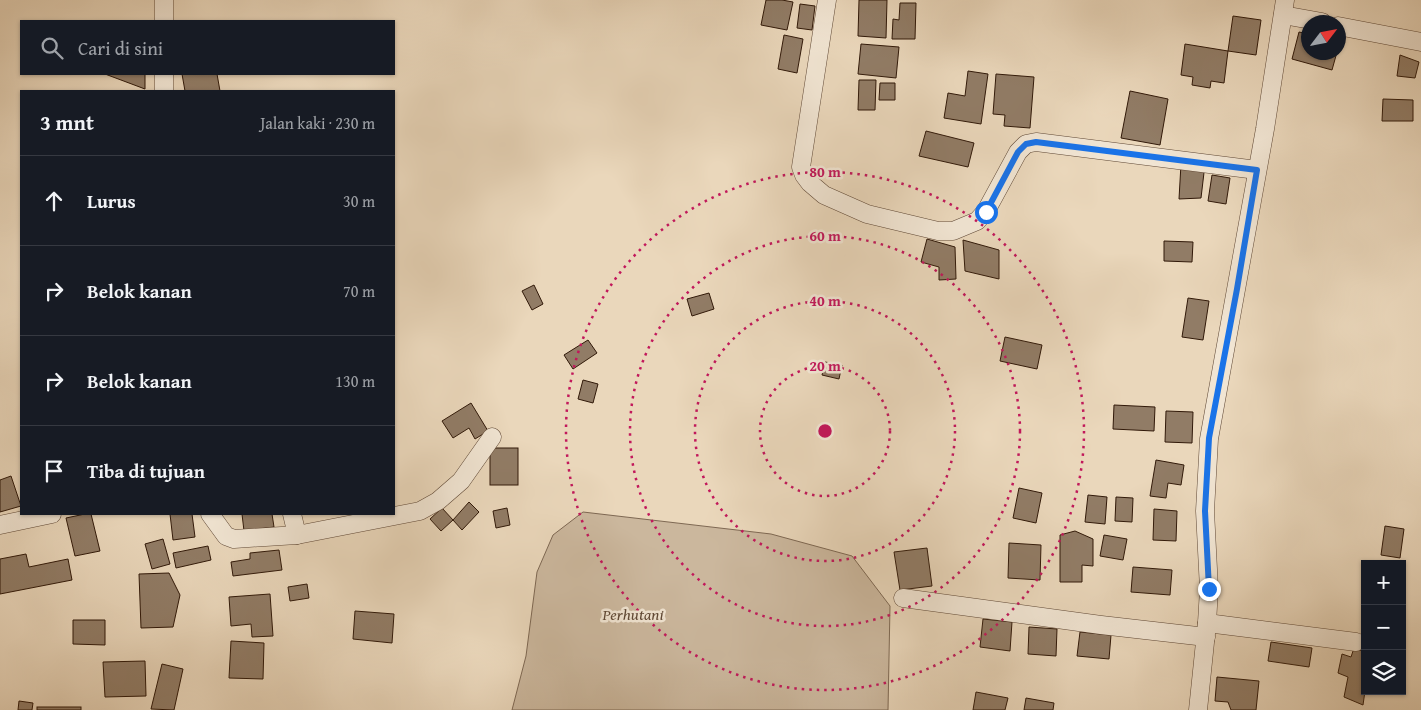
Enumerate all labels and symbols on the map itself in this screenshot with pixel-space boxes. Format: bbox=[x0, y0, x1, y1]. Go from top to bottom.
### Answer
north arrow bbox=[1301, 15, 1346, 60]
text: 80 m bbox=[809, 161, 841, 182]
route start bbox=[975, 201, 998, 224]
text: 60 m bbox=[809, 225, 841, 246]
text: 40 m bbox=[809, 290, 841, 311]
text: 20 m bbox=[809, 355, 841, 376]
centre of rings bbox=[816, 422, 834, 440]
route end bbox=[1198, 578, 1221, 601]
park label: Perhutani bbox=[601, 602, 664, 626]

